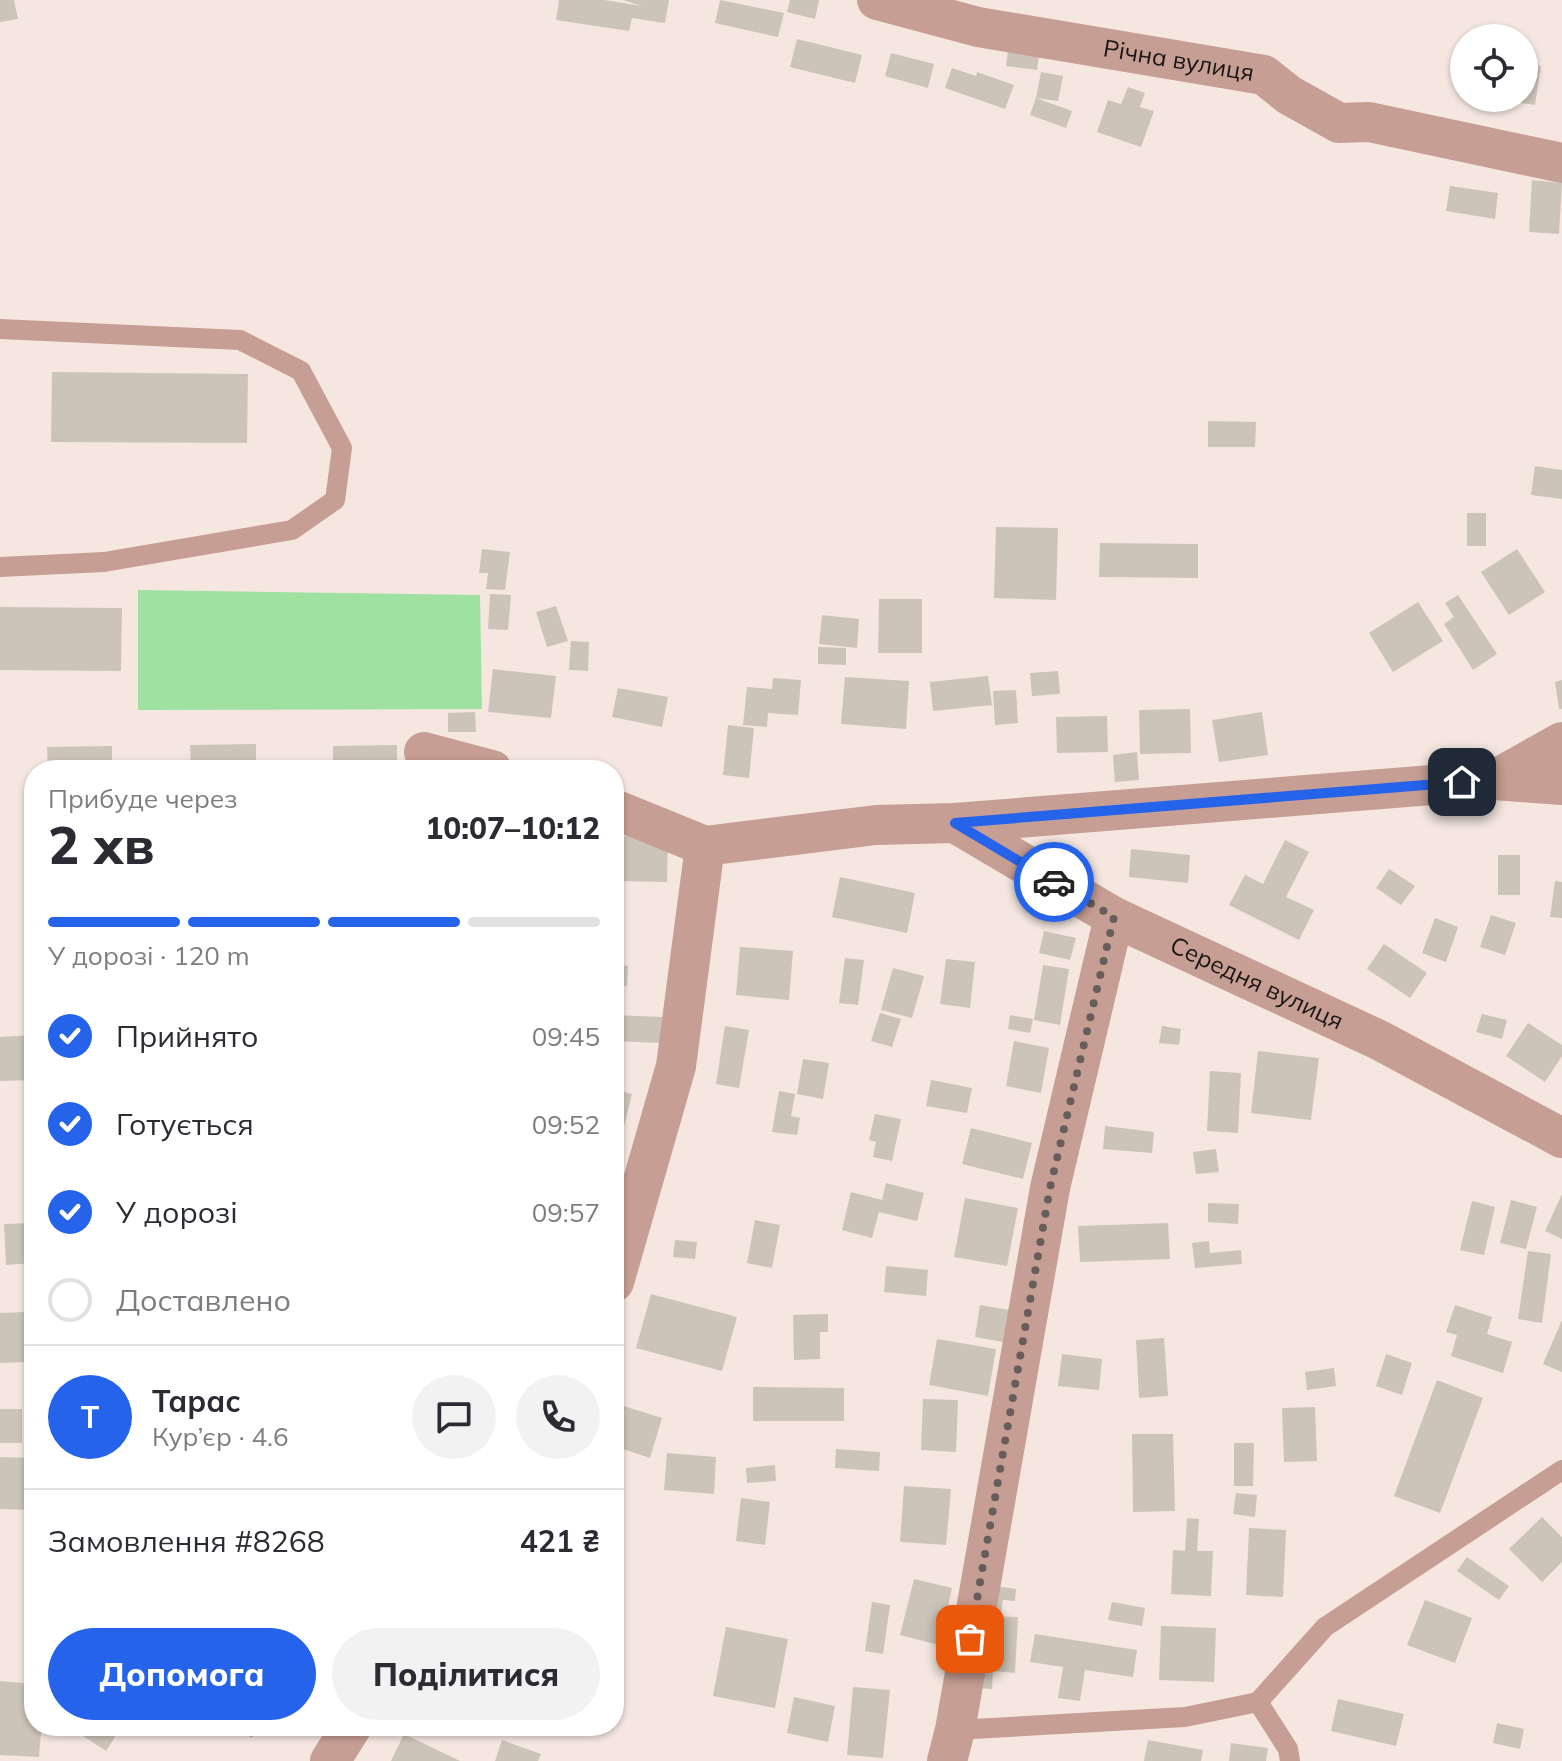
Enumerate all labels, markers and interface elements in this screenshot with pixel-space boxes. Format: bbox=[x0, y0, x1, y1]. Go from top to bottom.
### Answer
map controls bbox=[1450, 24, 1538, 112]
button: locate bbox=[1450, 24, 1538, 112]
street label: Річна вулиця bbox=[1101, 32, 1256, 87]
pin bbox=[1428, 748, 1496, 816]
icon: home bbox=[1440, 760, 1484, 804]
text: Прибуде через bbox=[48, 782, 237, 815]
text: 10:07–10:12 bbox=[425, 809, 600, 847]
text: 2 хв bbox=[48, 812, 154, 877]
courier bbox=[1014, 842, 1094, 922]
icon: car bbox=[1032, 860, 1076, 904]
street label: Середня вулиця bbox=[1166, 929, 1349, 1035]
text: У дорозі · 120 m bbox=[48, 939, 250, 972]
icon: check bbox=[48, 1014, 92, 1058]
text: Прийнято bbox=[116, 1017, 258, 1055]
text: 09:45 bbox=[532, 1020, 600, 1053]
icon: check bbox=[48, 1102, 92, 1146]
text: Готується bbox=[116, 1105, 254, 1143]
text: 09:52 bbox=[532, 1108, 600, 1141]
icon: check bbox=[48, 1190, 92, 1234]
text: У дорозі bbox=[116, 1193, 238, 1231]
text: 09:57 bbox=[532, 1196, 600, 1229]
text: Доставлено bbox=[116, 1281, 291, 1319]
button: chat bbox=[412, 1375, 496, 1459]
button: phone bbox=[516, 1375, 600, 1459]
text: Тарас bbox=[152, 1382, 241, 1420]
text: Т bbox=[81, 1398, 99, 1436]
text: Кур’єр · 4.6 bbox=[152, 1420, 289, 1453]
text: Замовлення #8268 bbox=[48, 1522, 325, 1560]
text: 421 ₴ bbox=[520, 1522, 600, 1560]
pin bbox=[936, 1605, 1004, 1673]
icon: bag bbox=[948, 1617, 992, 1661]
button: Допомога bbox=[48, 1628, 316, 1720]
button: Поділитися bbox=[332, 1628, 600, 1720]

